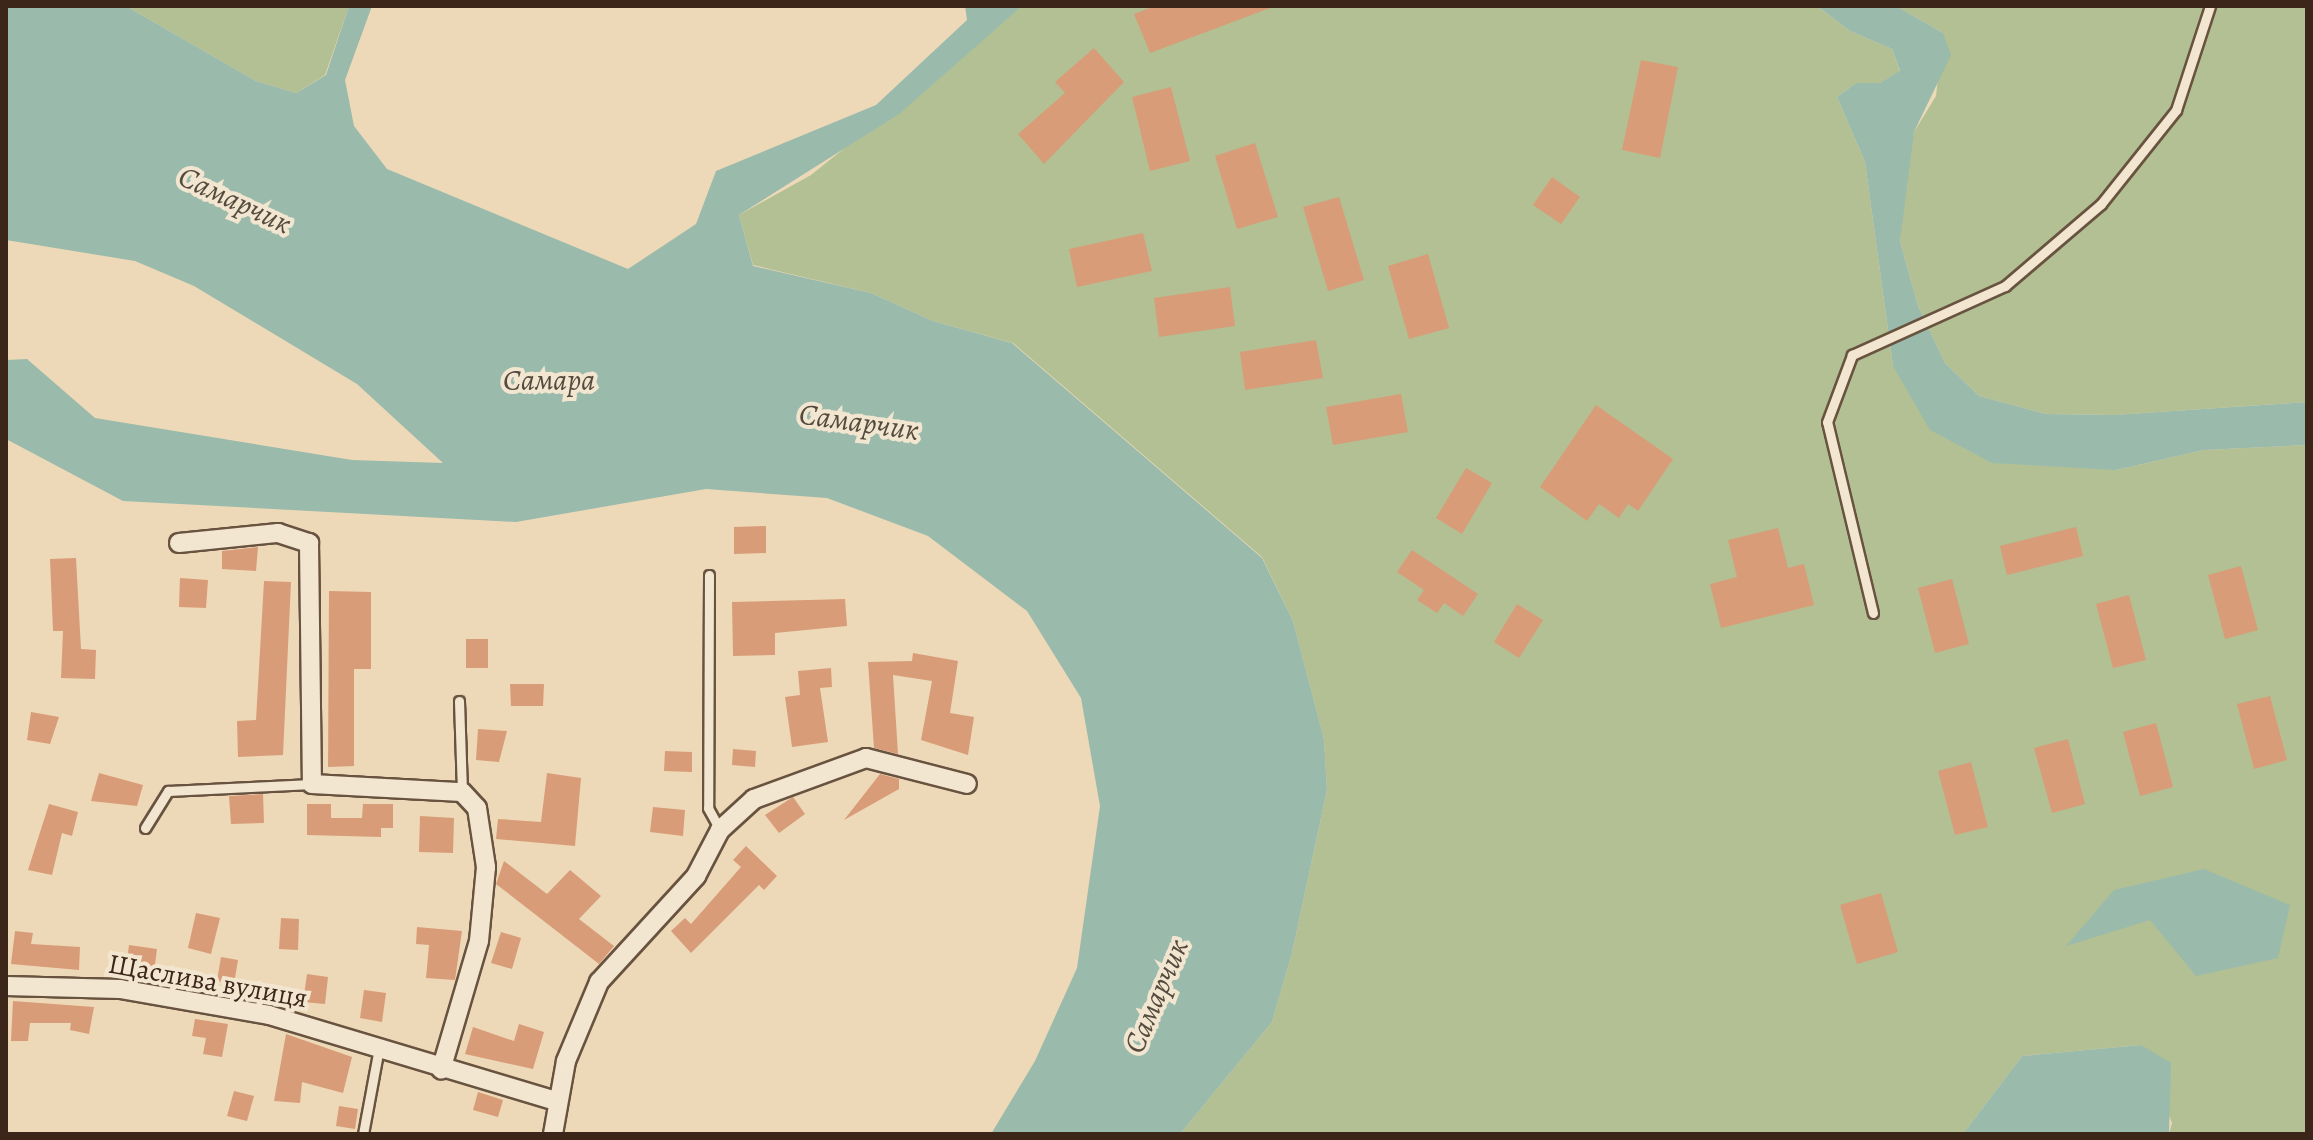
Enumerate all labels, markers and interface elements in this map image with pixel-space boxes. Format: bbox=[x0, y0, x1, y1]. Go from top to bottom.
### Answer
water label: Самарчик bbox=[173, 158, 297, 242]
water label: Самара bbox=[503, 362, 595, 398]
water label: Самарчик bbox=[797, 396, 921, 448]
water label: Самарчик bbox=[1116, 933, 1196, 1059]
street label: Щаслива вулиця bbox=[106, 947, 310, 1015]

